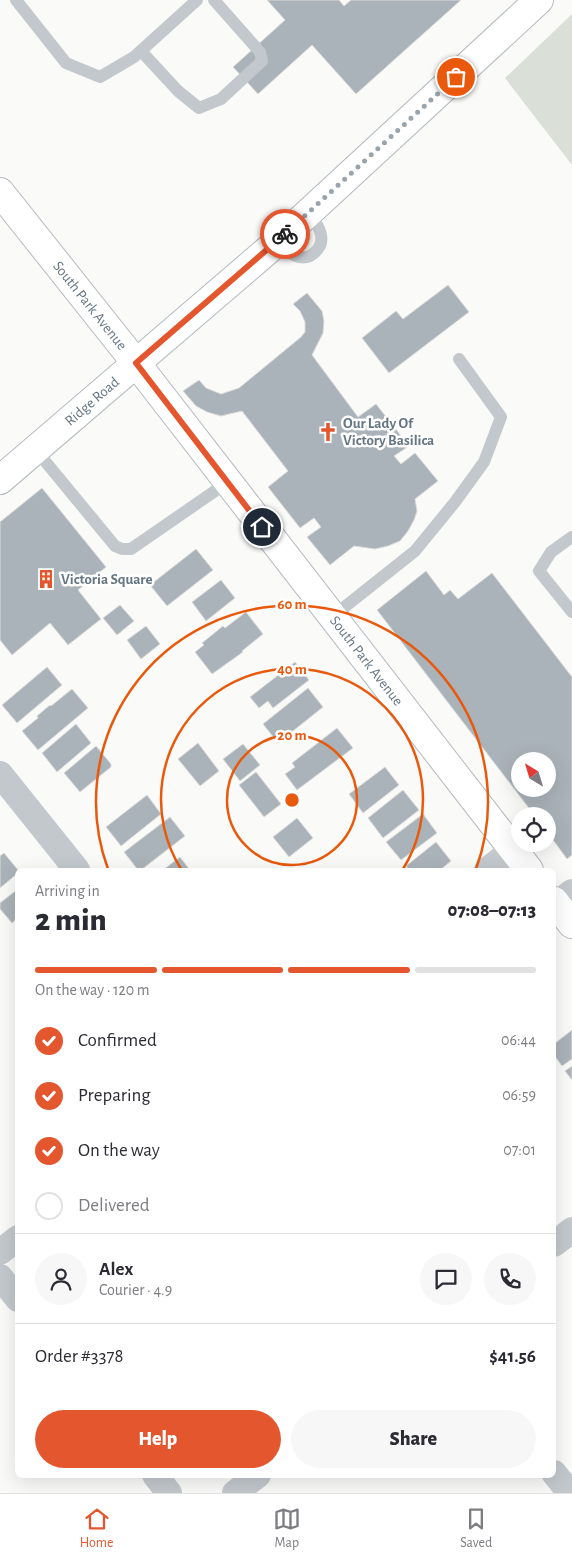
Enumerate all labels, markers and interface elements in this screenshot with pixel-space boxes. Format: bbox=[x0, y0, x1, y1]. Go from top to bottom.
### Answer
pin bbox=[435, 56, 477, 98]
icon: bag bbox=[442, 63, 470, 91]
courier bbox=[260, 209, 310, 259]
icon: bike bbox=[271, 220, 299, 248]
street label: South Park Avenue bbox=[50, 258, 130, 353]
street label: Ridge Road bbox=[62, 374, 122, 428]
place label: Our Lady Of Victory Basilica bbox=[343, 416, 434, 448]
church icon: Our Lady Of Victory Basilica bbox=[317, 421, 339, 443]
pin bbox=[241, 506, 283, 548]
icon: home bbox=[248, 513, 276, 541]
building icon: Victoria Square bbox=[35, 568, 57, 590]
place label: Victoria Square bbox=[61, 572, 153, 587]
text: 60 m bbox=[277, 597, 307, 612]
street label: South Park Avenue bbox=[327, 613, 406, 708]
text: 40 m bbox=[277, 662, 307, 677]
text: 20 m bbox=[277, 728, 307, 743]
north arrow bbox=[511, 752, 556, 798]
map controls bbox=[511, 752, 556, 852]
centre of rings bbox=[283, 791, 301, 809]
button: locate bbox=[511, 807, 556, 852]
text: Arriving in bbox=[35, 883, 100, 899]
text: 07:08–07:13 bbox=[448, 901, 536, 920]
text: 2 min bbox=[35, 904, 107, 936]
text: On the way · 120 m bbox=[35, 982, 150, 998]
icon: check bbox=[35, 1027, 63, 1055]
text: Confirmed bbox=[78, 1031, 157, 1050]
text: 06:44 bbox=[501, 1032, 536, 1048]
icon: check bbox=[35, 1082, 63, 1110]
text: Preparing bbox=[78, 1086, 151, 1105]
text: 06:59 bbox=[502, 1087, 536, 1103]
icon: check bbox=[35, 1137, 63, 1165]
text: On the way bbox=[78, 1141, 160, 1160]
text: 07:01 bbox=[503, 1142, 536, 1158]
text: Delivered bbox=[78, 1196, 150, 1215]
button: person bbox=[35, 1253, 87, 1305]
button: chat bbox=[420, 1253, 472, 1305]
button: phone bbox=[484, 1253, 536, 1305]
text: Alex bbox=[99, 1260, 133, 1279]
text: Courier · 4.9 bbox=[99, 1282, 172, 1298]
text: Order #3378 bbox=[35, 1347, 123, 1366]
text: $41.56 bbox=[489, 1347, 536, 1366]
button: Help bbox=[35, 1410, 281, 1468]
button: Share bbox=[291, 1410, 536, 1468]
tab: Home bbox=[80, 1505, 113, 1552]
tab: Map bbox=[273, 1505, 301, 1552]
tab: Saved bbox=[460, 1505, 492, 1552]

